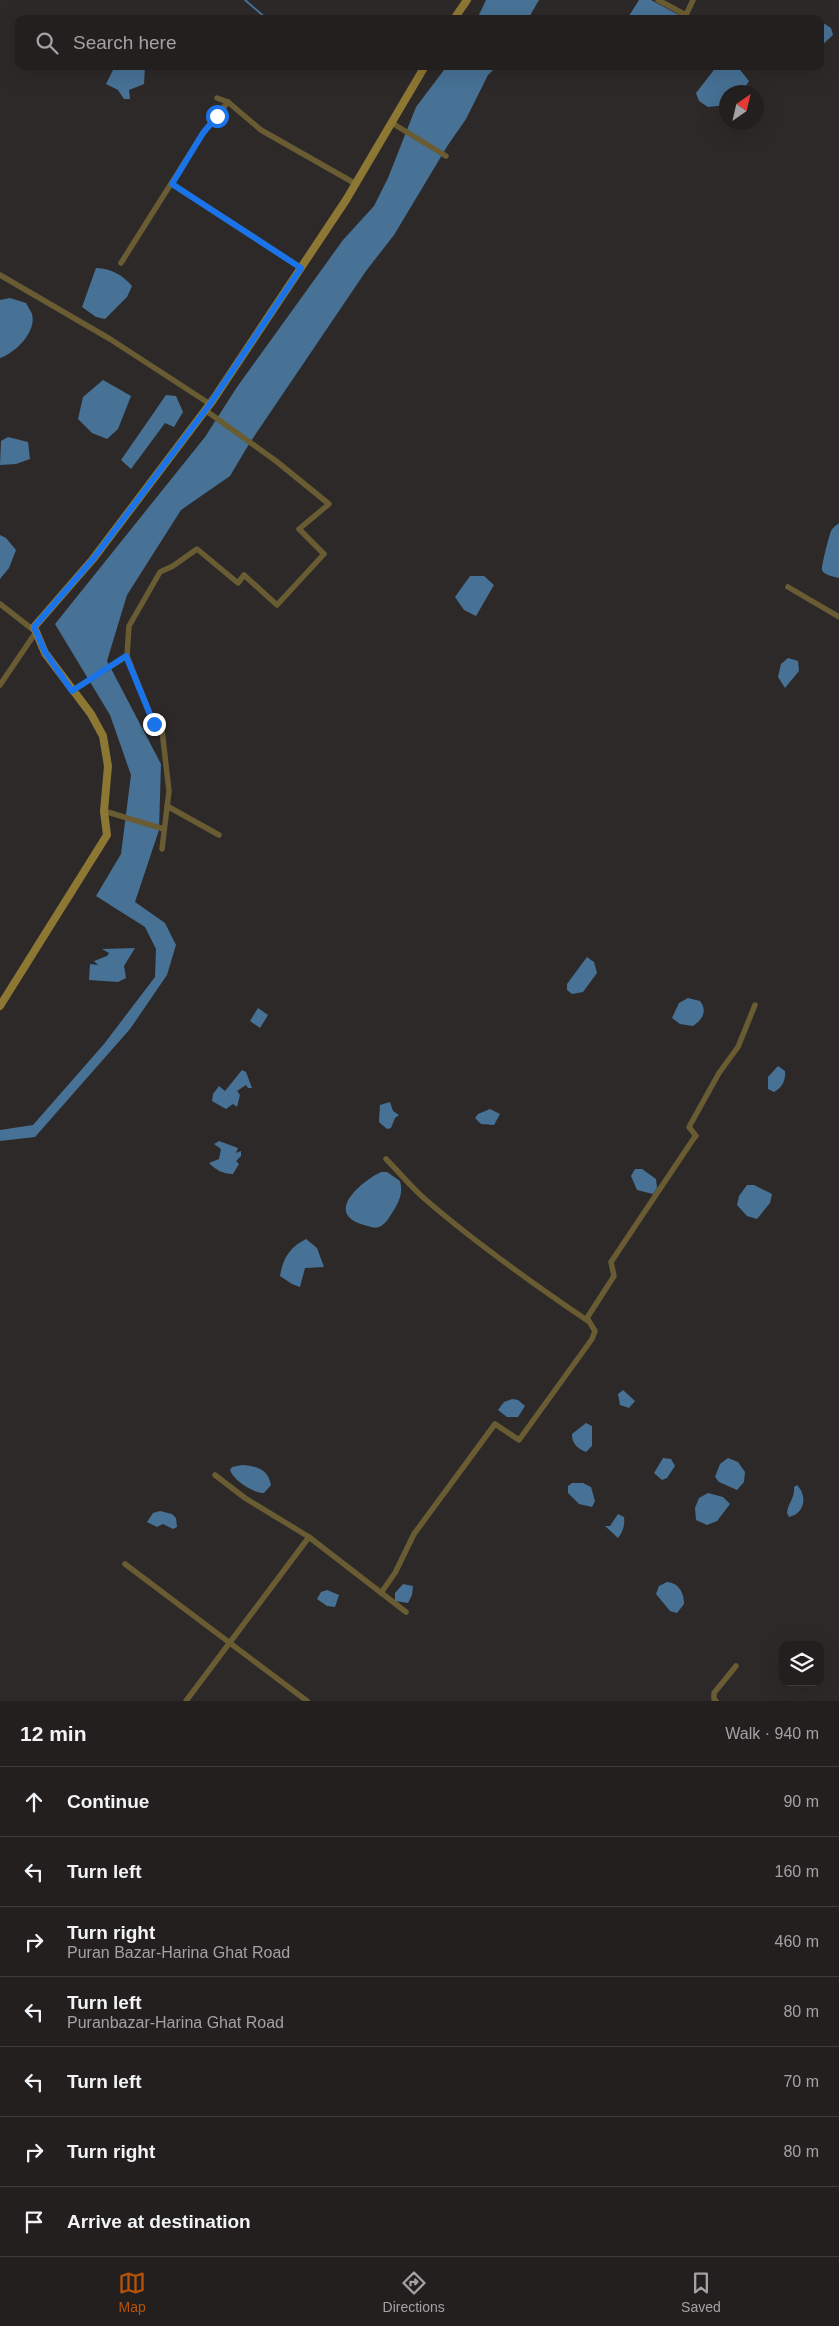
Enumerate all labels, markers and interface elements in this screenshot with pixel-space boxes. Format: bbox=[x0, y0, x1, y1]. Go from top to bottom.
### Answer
search box bbox=[15, 15, 824, 70]
icon: search bbox=[33, 29, 61, 57]
text: Search here bbox=[73, 32, 177, 53]
north arrow bbox=[719, 85, 764, 130]
route start bbox=[206, 105, 229, 128]
route end bbox=[143, 713, 166, 736]
map controls bbox=[779, 1641, 824, 1686]
button: layers bbox=[779, 1641, 824, 1686]
text: 12 min bbox=[20, 1722, 87, 1745]
text: Walk · 940 m bbox=[725, 1725, 819, 1742]
icon: ahead bbox=[20, 1788, 48, 1816]
text: Continue bbox=[67, 1791, 149, 1812]
text: 90 m bbox=[783, 1793, 819, 1810]
icon: left bbox=[20, 1858, 48, 1886]
text: Turn left bbox=[67, 1861, 142, 1882]
text: 160 m bbox=[775, 1863, 819, 1880]
text: Turn right bbox=[67, 1922, 155, 1943]
icon: right bbox=[20, 1928, 48, 1956]
text: 460 m bbox=[775, 1933, 819, 1950]
text: Puran Bazar-Harina Ghat Road bbox=[67, 1944, 290, 1961]
text: Turn left bbox=[67, 1992, 142, 2013]
icon: left bbox=[20, 1998, 48, 2026]
text: 80 m bbox=[783, 2003, 819, 2020]
text: Puranbazar-Harina Ghat Road bbox=[67, 2014, 284, 2031]
icon: left bbox=[20, 2068, 48, 2096]
text: Turn left bbox=[67, 2071, 142, 2092]
text: 70 m bbox=[783, 2073, 819, 2090]
icon: right bbox=[20, 2138, 48, 2166]
text: Turn right bbox=[67, 2141, 155, 2162]
text: 80 m bbox=[783, 2143, 819, 2160]
icon: arrive bbox=[20, 2208, 48, 2236]
text: Arrive at destination bbox=[67, 2211, 251, 2232]
tab: Map bbox=[118, 2269, 146, 2315]
tab: Directions bbox=[383, 2269, 445, 2315]
tab: Saved bbox=[681, 2269, 721, 2315]

